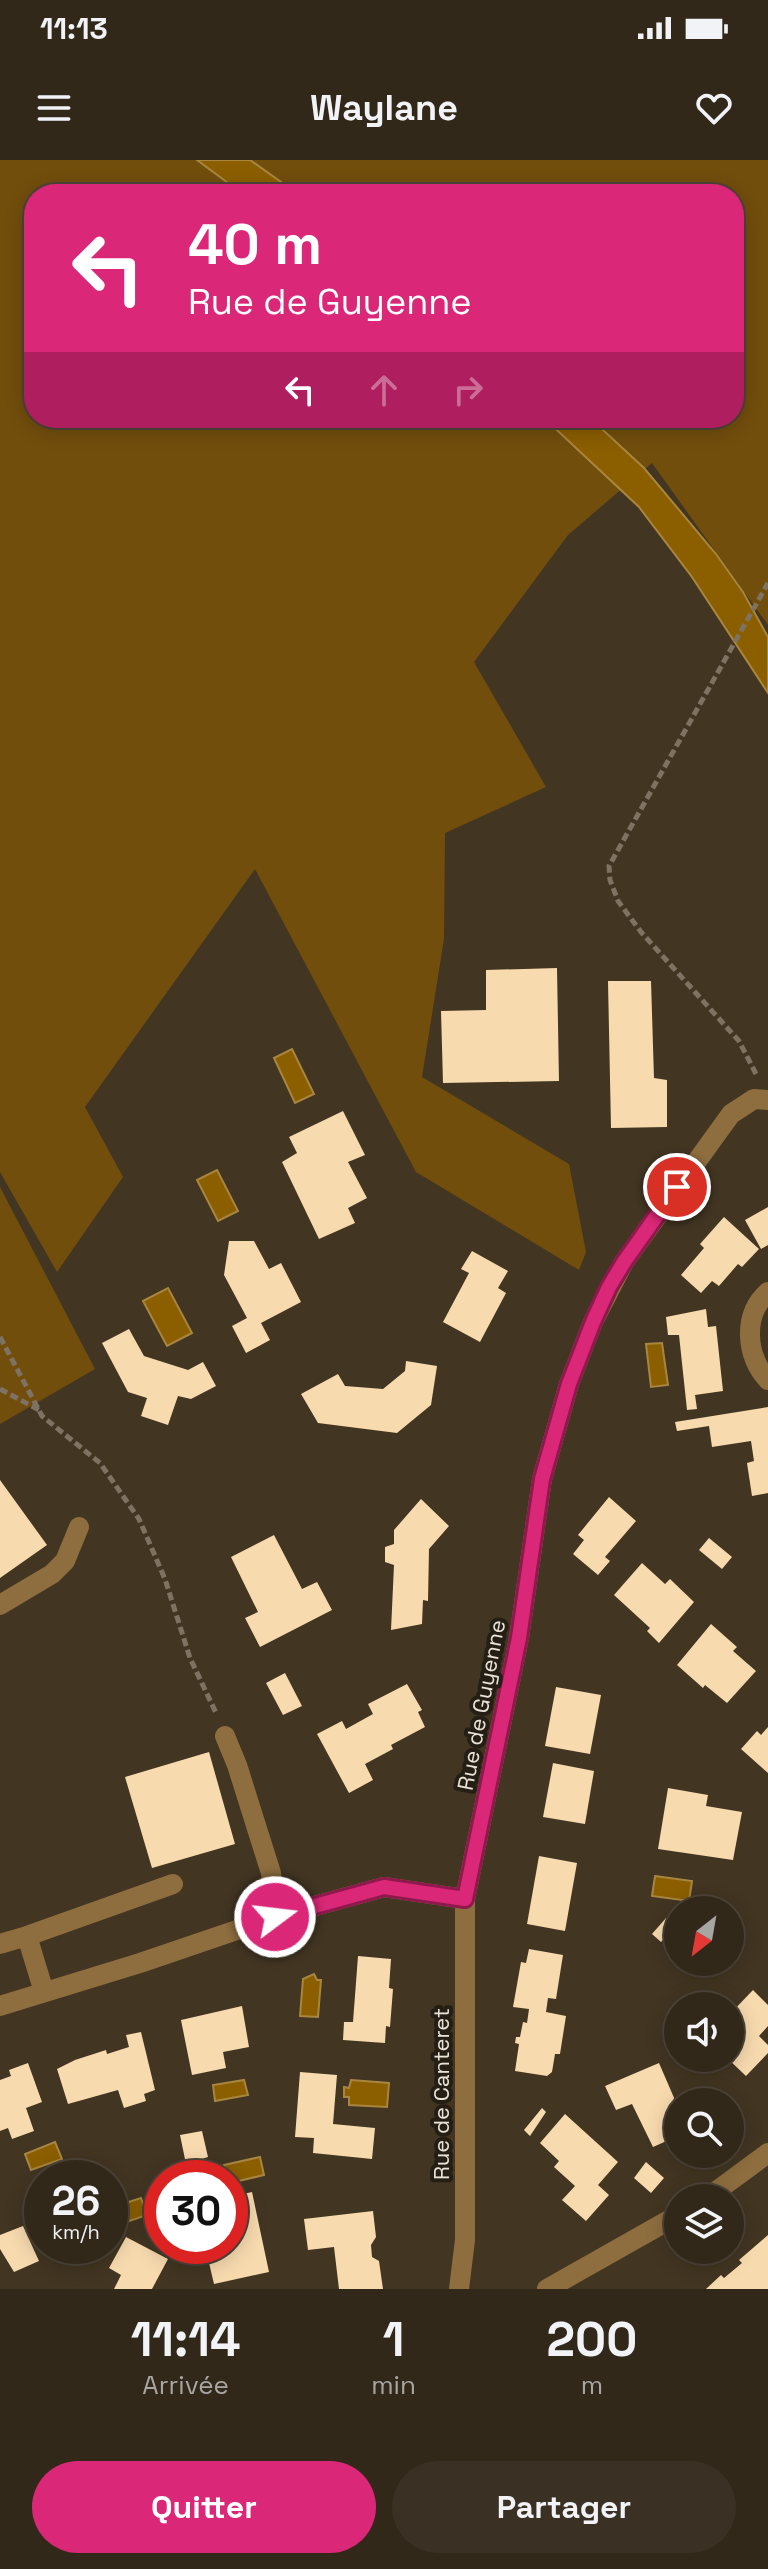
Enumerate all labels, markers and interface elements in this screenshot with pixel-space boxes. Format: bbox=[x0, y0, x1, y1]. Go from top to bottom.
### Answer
text: 11:13 bbox=[40, 9, 108, 48]
text: Waylane bbox=[310, 85, 458, 131]
icon: menu bbox=[32, 86, 76, 130]
icon: heart bbox=[692, 86, 736, 130]
text: 40 m bbox=[188, 209, 322, 280]
icon: left bbox=[56, 216, 160, 320]
text: Rue de Guyenne bbox=[188, 279, 472, 325]
icon: left bbox=[278, 368, 322, 412]
icon: ahead bbox=[362, 368, 406, 412]
icon: right bbox=[446, 368, 490, 412]
pin bbox=[643, 1153, 711, 1221]
icon: arrive bbox=[655, 1165, 699, 1209]
street label: Rue de Guyenne bbox=[451, 1617, 511, 1793]
position arrow bbox=[233, 1875, 317, 1959]
north arrow bbox=[664, 1896, 744, 1976]
map controls bbox=[664, 1896, 744, 2264]
button: sound bbox=[664, 1992, 744, 2072]
street label: Rue de Canteret bbox=[427, 2008, 455, 2180]
button: search bbox=[664, 2088, 744, 2168]
speed limit sign: 30 bbox=[144, 2160, 248, 2264]
text: 26 bbox=[52, 2176, 100, 2227]
button: layers bbox=[664, 2184, 744, 2264]
text: km/h bbox=[52, 2219, 100, 2245]
text: 11:14 bbox=[131, 2309, 241, 2370]
text: 1 bbox=[383, 2309, 404, 2370]
text: 200 bbox=[547, 2309, 637, 2370]
text: Arrivée bbox=[142, 2368, 229, 2402]
text: min bbox=[371, 2368, 416, 2402]
text: m bbox=[581, 2368, 603, 2402]
button: Quitter bbox=[32, 2461, 376, 2553]
button: Partager bbox=[392, 2461, 736, 2553]

